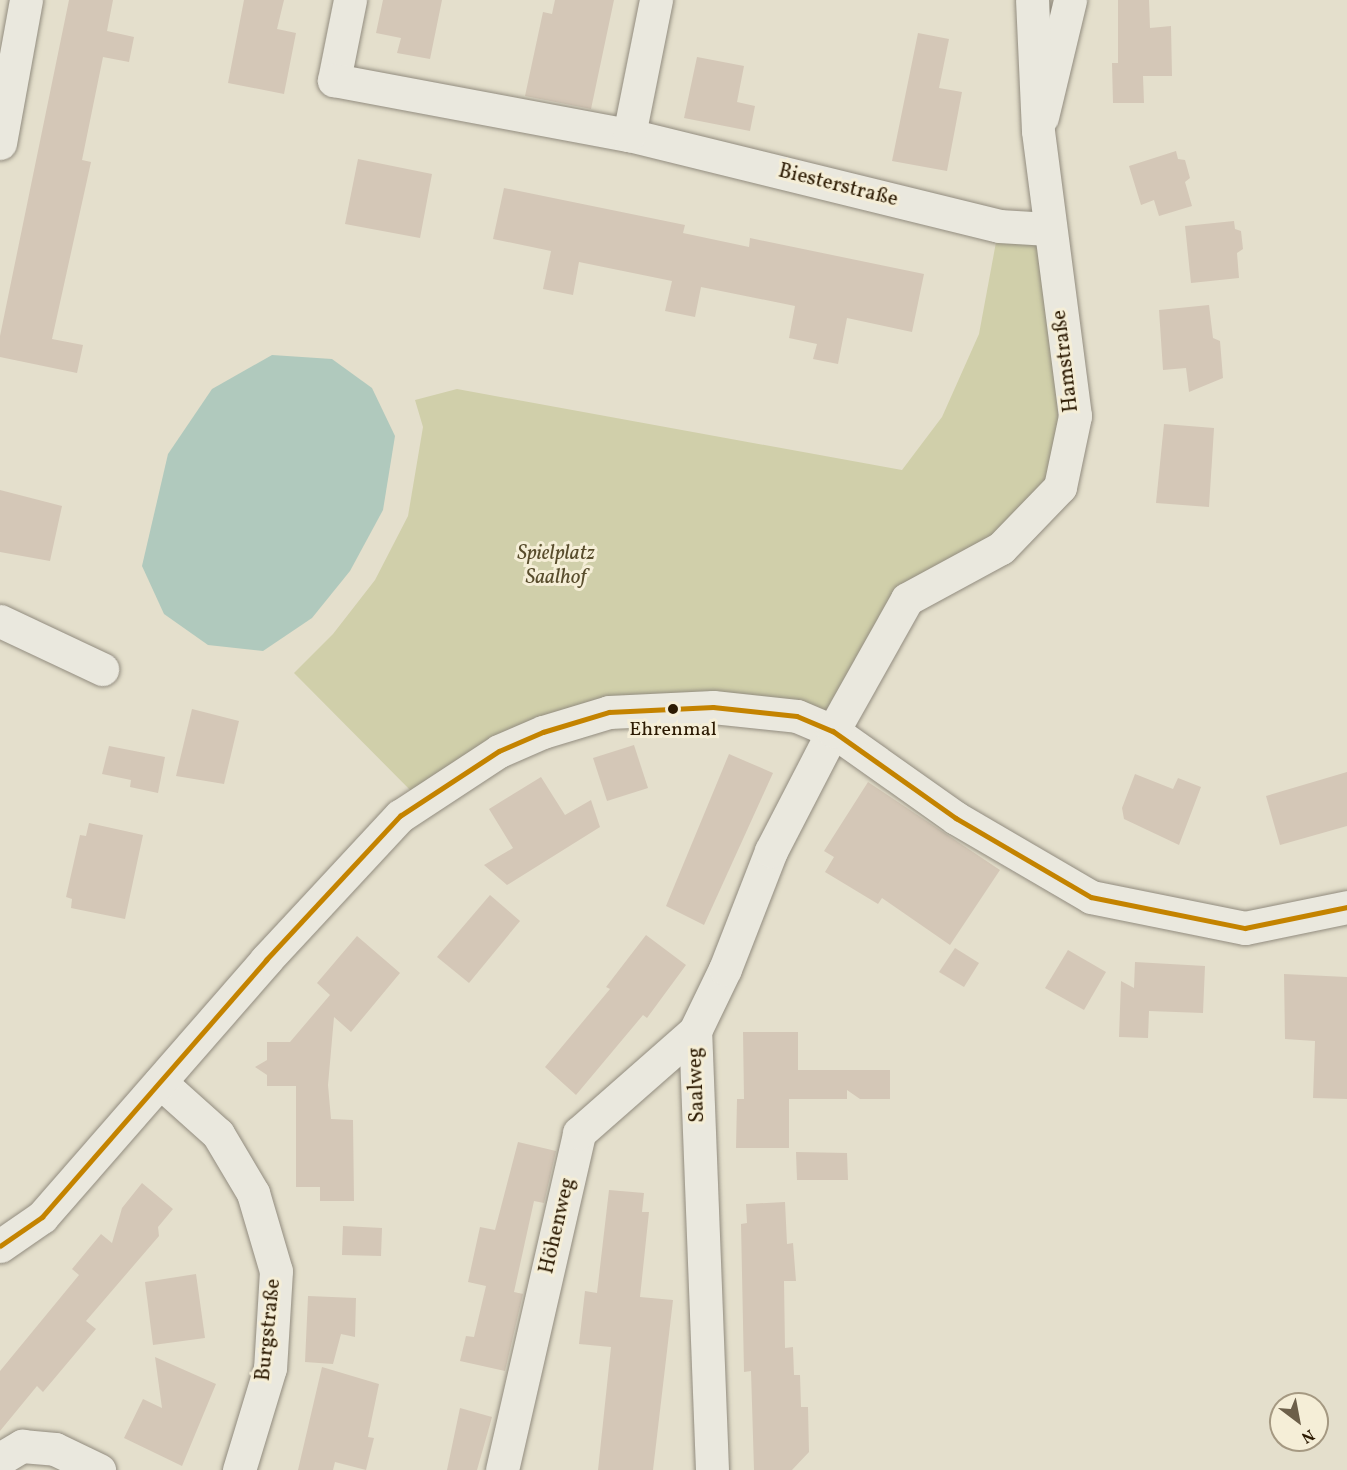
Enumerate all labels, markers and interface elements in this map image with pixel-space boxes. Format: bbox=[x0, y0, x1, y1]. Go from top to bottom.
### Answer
street label: Biesterstraße bbox=[776, 159, 900, 213]
street label: Hamstraße bbox=[1047, 308, 1085, 414]
park label: Spielplatz Saalhof bbox=[517, 541, 595, 591]
marker: Ehrenmal bbox=[667, 703, 679, 715]
place label: Ehrenmal bbox=[629, 718, 717, 742]
street label: Saalweg bbox=[683, 1047, 711, 1123]
street label: Höhenweg bbox=[535, 1176, 581, 1276]
street label: Burgstraße bbox=[251, 1278, 287, 1382]
north arrow bbox=[1269, 1392, 1329, 1452]
text: N bbox=[1297, 1423, 1318, 1448]

